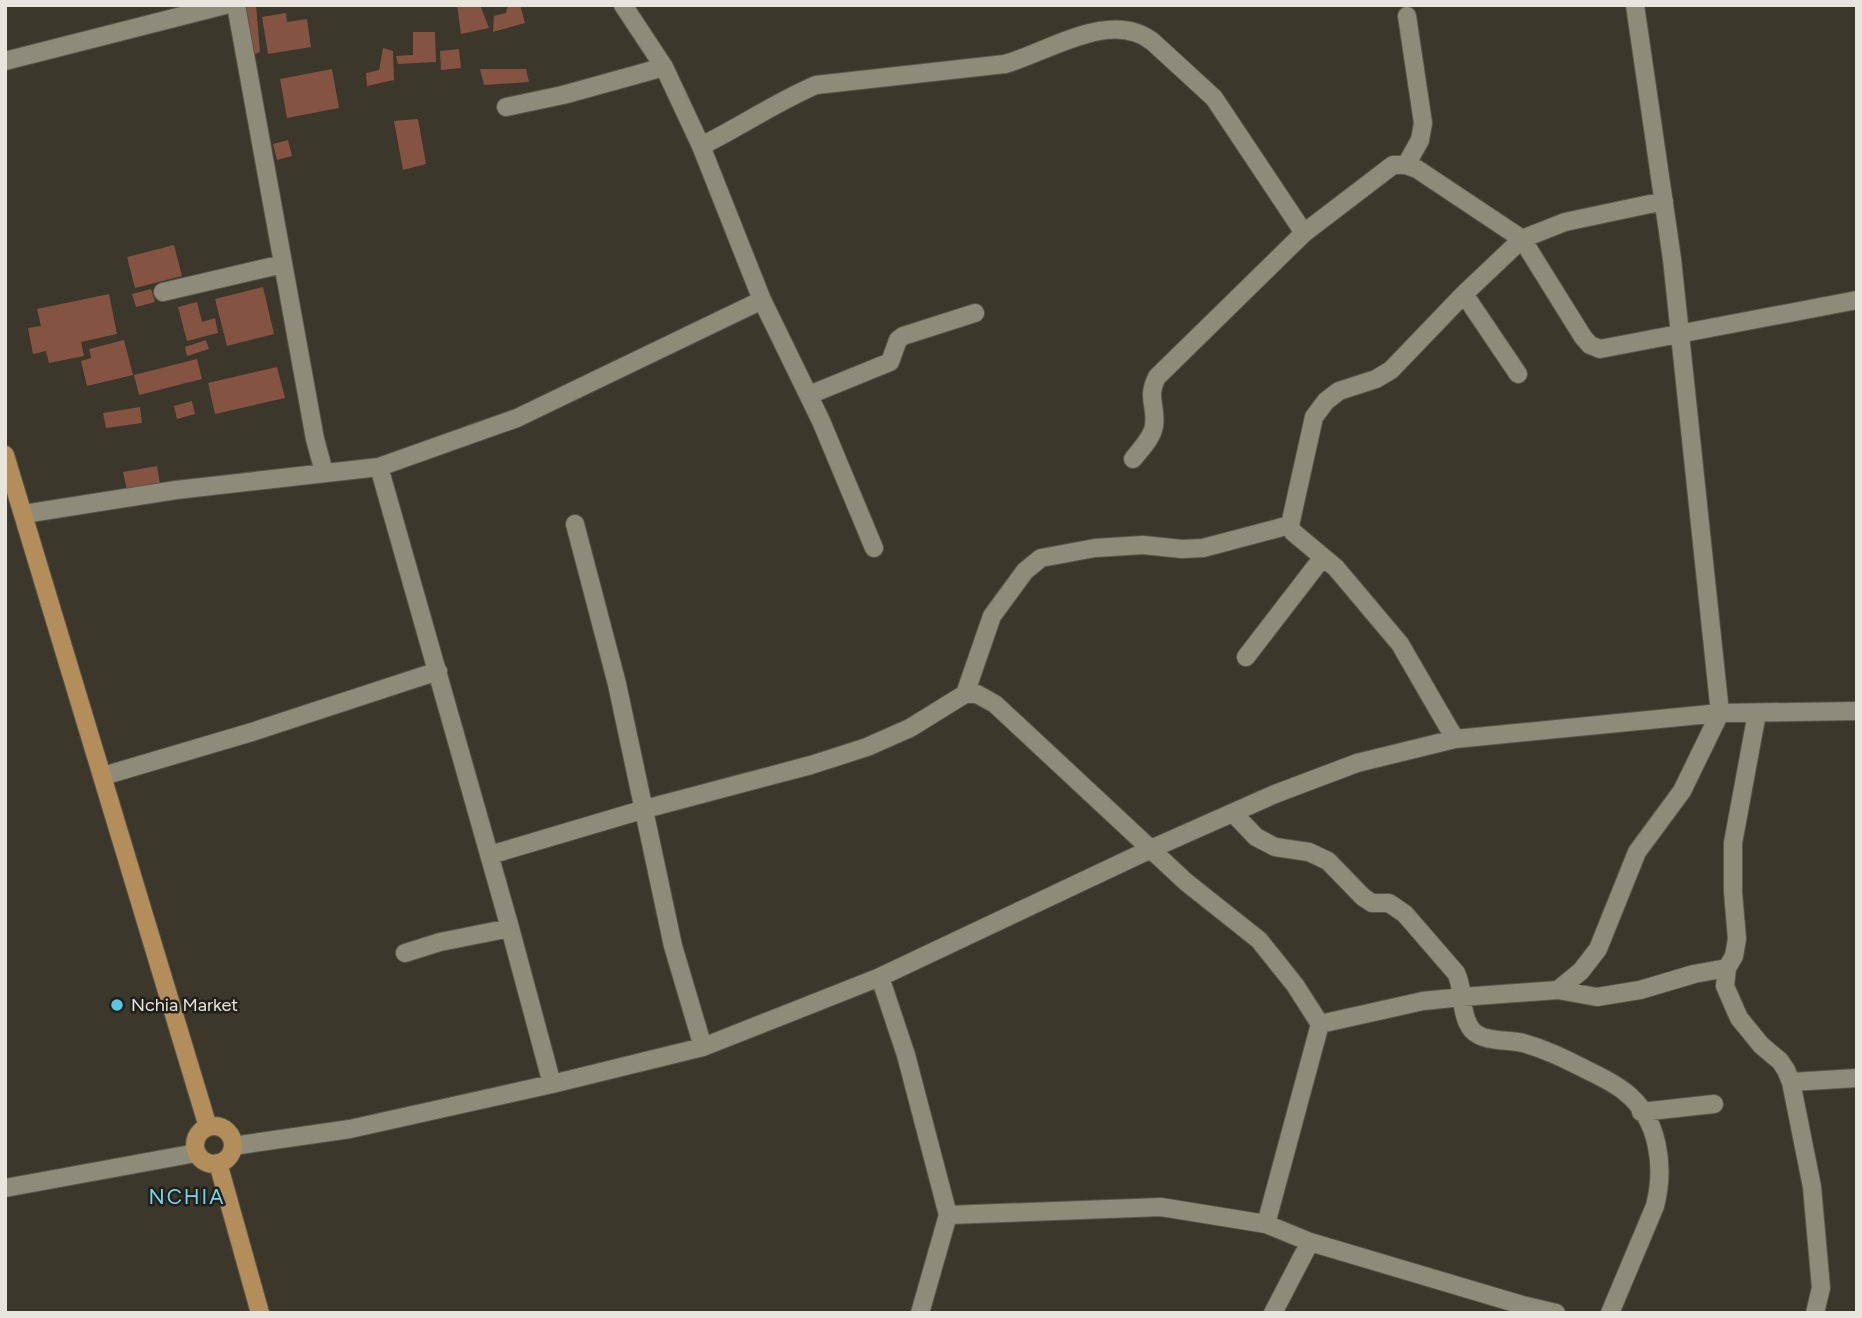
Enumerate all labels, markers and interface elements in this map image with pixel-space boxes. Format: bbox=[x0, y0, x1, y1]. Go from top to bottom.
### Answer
place label: Nchia Market bbox=[131, 994, 238, 1016]
marker: Nchia Market bbox=[109, 997, 125, 1013]
district label: NCHIA bbox=[148, 1184, 226, 1209]

